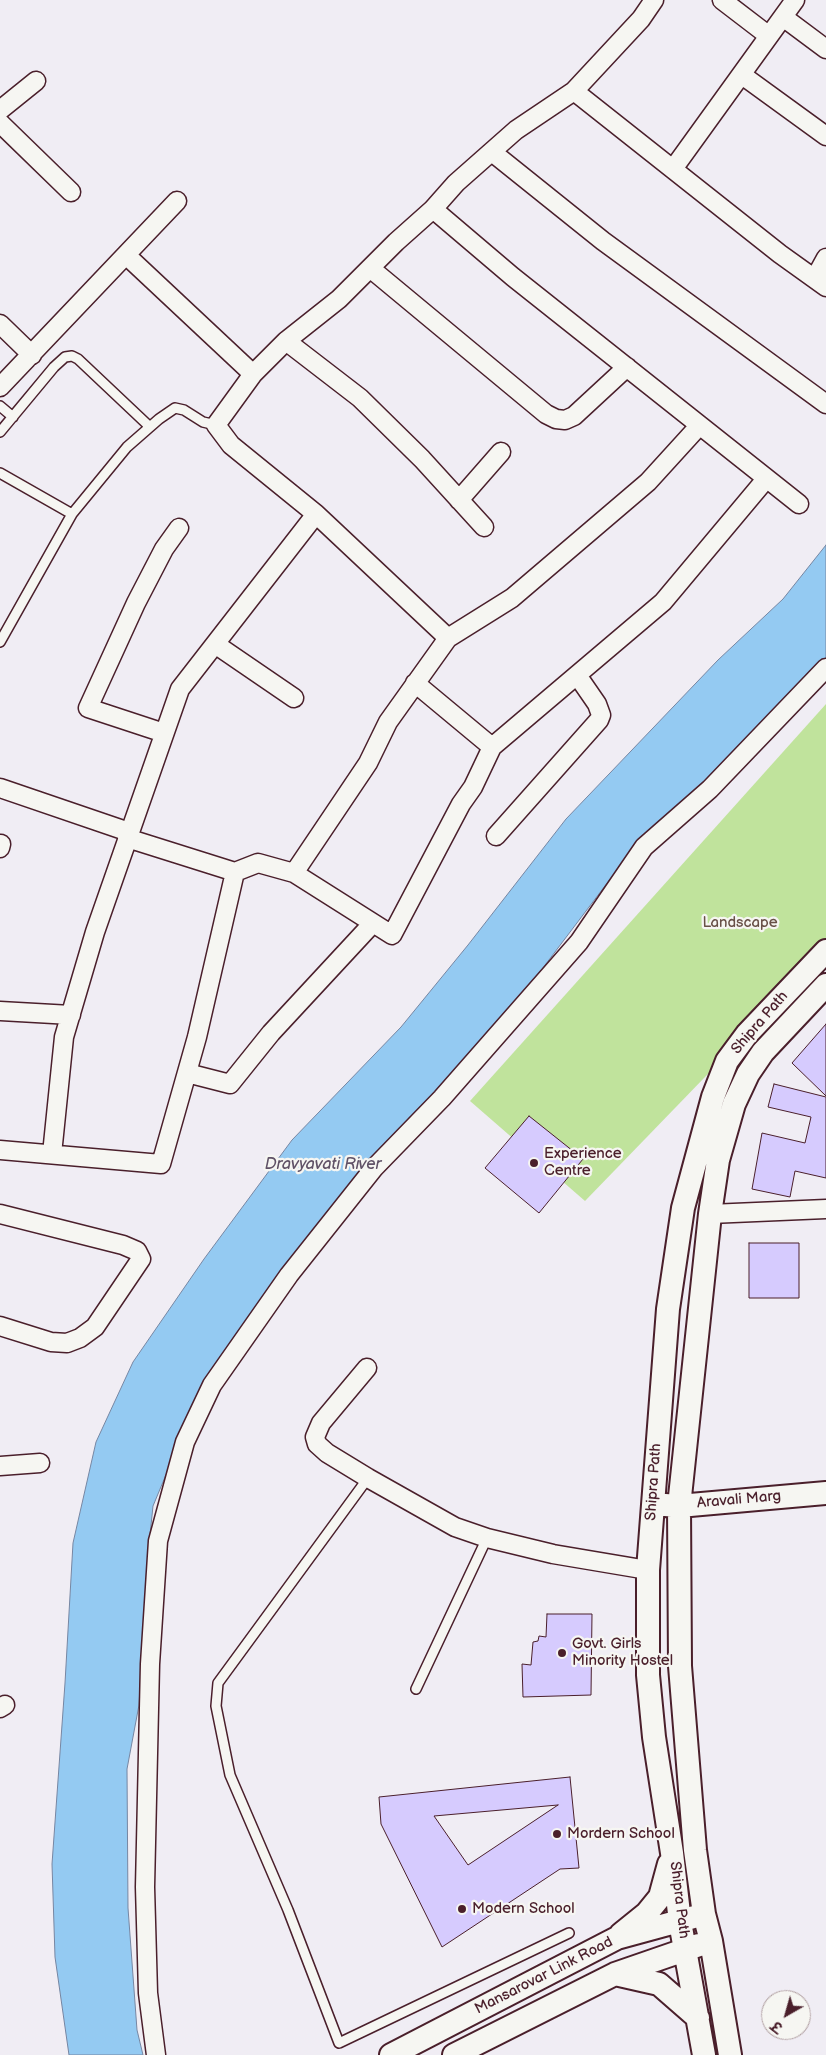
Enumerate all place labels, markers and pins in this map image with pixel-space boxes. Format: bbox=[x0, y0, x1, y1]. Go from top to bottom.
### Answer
place label: Experience Centre bbox=[544, 1145, 622, 1180]
marker: Experience Centre bbox=[528, 1157, 540, 1169]
place label: Govt. Girls Minority Hostel bbox=[572, 1635, 673, 1670]
marker: Govt. Girls Minority Hostel bbox=[556, 1647, 568, 1659]
place label: Mordern School bbox=[567, 1825, 675, 1843]
marker: Mordern School bbox=[551, 1828, 563, 1840]
place label: Modern School bbox=[472, 1900, 575, 1918]
marker: Modern School bbox=[456, 1903, 468, 1915]

